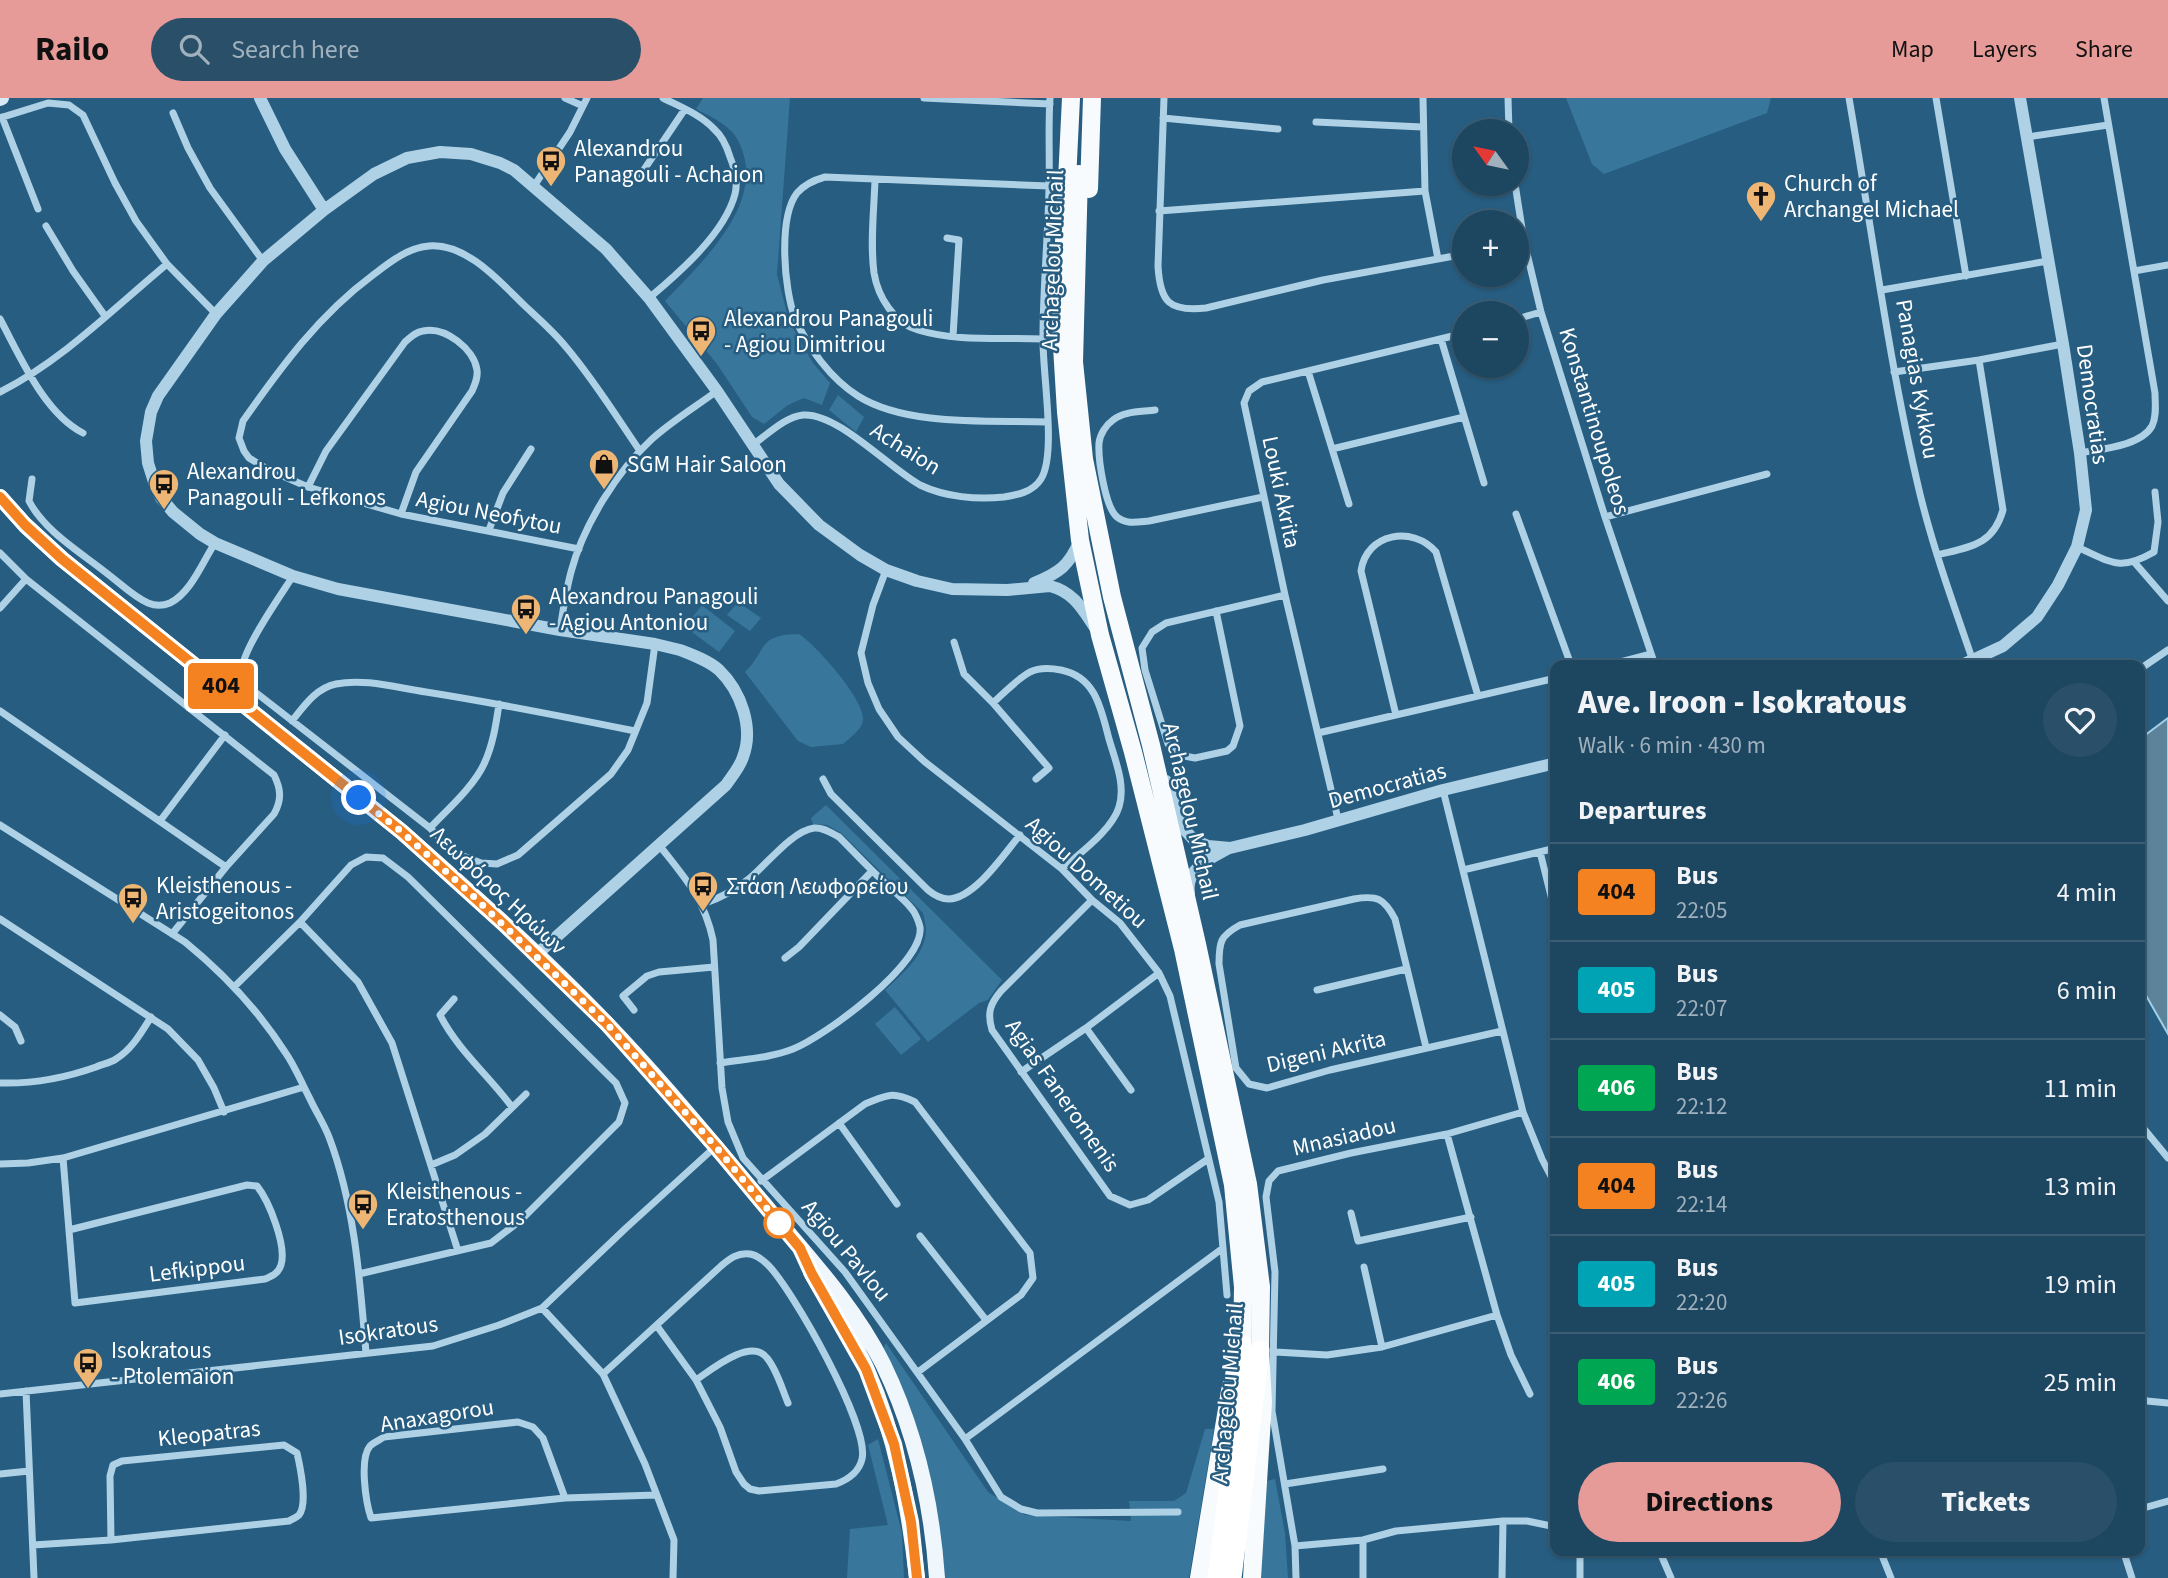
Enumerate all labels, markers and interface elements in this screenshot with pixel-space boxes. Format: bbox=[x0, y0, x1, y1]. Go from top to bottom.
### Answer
search box bbox=[151, 18, 641, 81]
text: Railo bbox=[35, 26, 109, 73]
icon: search bbox=[175, 30, 213, 68]
text: Search here bbox=[231, 31, 359, 68]
text: Map bbox=[1891, 32, 1934, 67]
text: Layers bbox=[1972, 32, 2037, 67]
text: Share bbox=[2075, 32, 2133, 67]
north arrow bbox=[1452, 119, 1530, 196]
map controls bbox=[1452, 119, 1529, 378]
place label: Alexandrou Panagouli - Achaion bbox=[574, 132, 764, 191]
bus stop icon: Alexandrou Panagouli - Achaion bbox=[534, 144, 568, 188]
place label: Church of Archangel Michael bbox=[1784, 167, 1959, 226]
street label: Archagelou Michail bbox=[1033, 169, 1072, 351]
church icon: Church of Archangel Michael bbox=[1744, 179, 1778, 223]
button: + bbox=[1452, 210, 1529, 287]
street label: Panagias Kykkou bbox=[1887, 297, 1948, 462]
button: − bbox=[1452, 301, 1529, 378]
place label: Alexandrou Panagouli - Agiou Dimitriou bbox=[724, 302, 933, 361]
bus stop icon: Alexandrou Panagouli - Agiou Dimitriou bbox=[684, 314, 718, 358]
street label: Konstantinoupoleos bbox=[1550, 323, 1639, 519]
street label: Democratias bbox=[2068, 342, 2117, 466]
street label: Achaion bbox=[864, 414, 947, 483]
street label: Louki Akrita bbox=[1254, 433, 1309, 551]
shop icon: SGM Hair Saloon bbox=[587, 447, 621, 491]
place label: SGM Hair Saloon bbox=[627, 448, 787, 481]
place label: Alexandrou Panagouli - Lefkonos bbox=[187, 455, 386, 514]
bus stop icon: Alexandrou Panagouli - Lefkonos bbox=[147, 467, 181, 511]
street label: Agiou Neofytou bbox=[413, 482, 565, 543]
place label: Alexandrou Panagouli - Agiou Antoniou bbox=[549, 580, 758, 639]
bus stop icon: Alexandrou Panagouli - Agiou Antoniou bbox=[509, 592, 543, 636]
line badge: 404 bbox=[181, 663, 261, 709]
text: 404 bbox=[202, 668, 240, 703]
text: Ave. Iroon - Isokratous bbox=[1578, 679, 1907, 726]
button: heart bbox=[2043, 683, 2117, 757]
street label: Archagelou Michail bbox=[1154, 719, 1227, 903]
text: Walk · 6 min · 430 m bbox=[1578, 729, 1766, 762]
street label: Democratias bbox=[1324, 754, 1450, 817]
your location bbox=[341, 780, 376, 815]
text: Departures bbox=[1578, 792, 1706, 829]
street label: Agiou Dometiou bbox=[1018, 808, 1155, 936]
street label: Λεωφόρος Ηρώων bbox=[423, 818, 574, 962]
text: Bus bbox=[1676, 857, 1718, 894]
place label: Kleisthenous - Aristogeitonos bbox=[156, 869, 294, 928]
bus stop icon: Στάση Λεωφορείου bbox=[686, 869, 720, 913]
place label: Στάση Λεωφορείου bbox=[726, 870, 908, 903]
text: 404 bbox=[1597, 874, 1636, 909]
text: 4 min bbox=[2057, 874, 2117, 911]
bus stop icon: Kleisthenous - Aristogeitonos bbox=[116, 881, 150, 925]
text: 22:05 bbox=[1676, 894, 1727, 927]
text: Bus bbox=[1676, 955, 1718, 992]
text: 405 bbox=[1597, 972, 1636, 1007]
text: 6 min bbox=[2057, 972, 2117, 1009]
text: 22:07 bbox=[1676, 992, 1727, 1025]
street label: Agias Faneromenis bbox=[997, 1012, 1128, 1179]
street label: Digeni Akrita bbox=[1263, 1022, 1389, 1081]
text: Bus bbox=[1676, 1053, 1718, 1090]
text: 406 bbox=[1597, 1070, 1636, 1105]
text: 11 min bbox=[2044, 1070, 2117, 1107]
text: 22:12 bbox=[1676, 1090, 1727, 1123]
street label: Mnasiadou bbox=[1289, 1109, 1399, 1164]
text: Bus bbox=[1676, 1151, 1718, 1188]
text: 404 bbox=[1597, 1168, 1636, 1203]
text: 13 min bbox=[2044, 1168, 2117, 1205]
place label: Kleisthenous - Eratosthenous bbox=[386, 1175, 525, 1234]
bus stop icon: Kleisthenous - Eratosthenous bbox=[346, 1187, 380, 1231]
text: 22:14 bbox=[1676, 1188, 1727, 1221]
street label: Agiou Pavlou bbox=[794, 1192, 899, 1309]
unlabelled marker bbox=[764, 1208, 794, 1238]
street label: Lefkippou bbox=[147, 1246, 247, 1291]
text: Bus bbox=[1676, 1249, 1718, 1286]
text: 405 bbox=[1597, 1266, 1636, 1301]
text: 19 min bbox=[2044, 1266, 2117, 1303]
text: 22:20 bbox=[1676, 1286, 1727, 1319]
street label: Archagelou Michail bbox=[1203, 1301, 1252, 1485]
street label: Isokratous bbox=[336, 1307, 440, 1354]
place label: Isokratous - Ptolemaion bbox=[111, 1334, 234, 1393]
bus stop icon: Isokratous - Ptolemaion bbox=[71, 1346, 105, 1390]
text: Bus bbox=[1676, 1347, 1718, 1384]
text: 406 bbox=[1597, 1364, 1636, 1399]
text: 25 min bbox=[2044, 1364, 2117, 1401]
text: 22:26 bbox=[1676, 1384, 1727, 1417]
street label: Anaxagorou bbox=[378, 1390, 496, 1441]
street label: Kleopatras bbox=[156, 1412, 262, 1455]
button: Directions bbox=[1578, 1462, 1841, 1542]
button: Tickets bbox=[1855, 1462, 2117, 1542]

